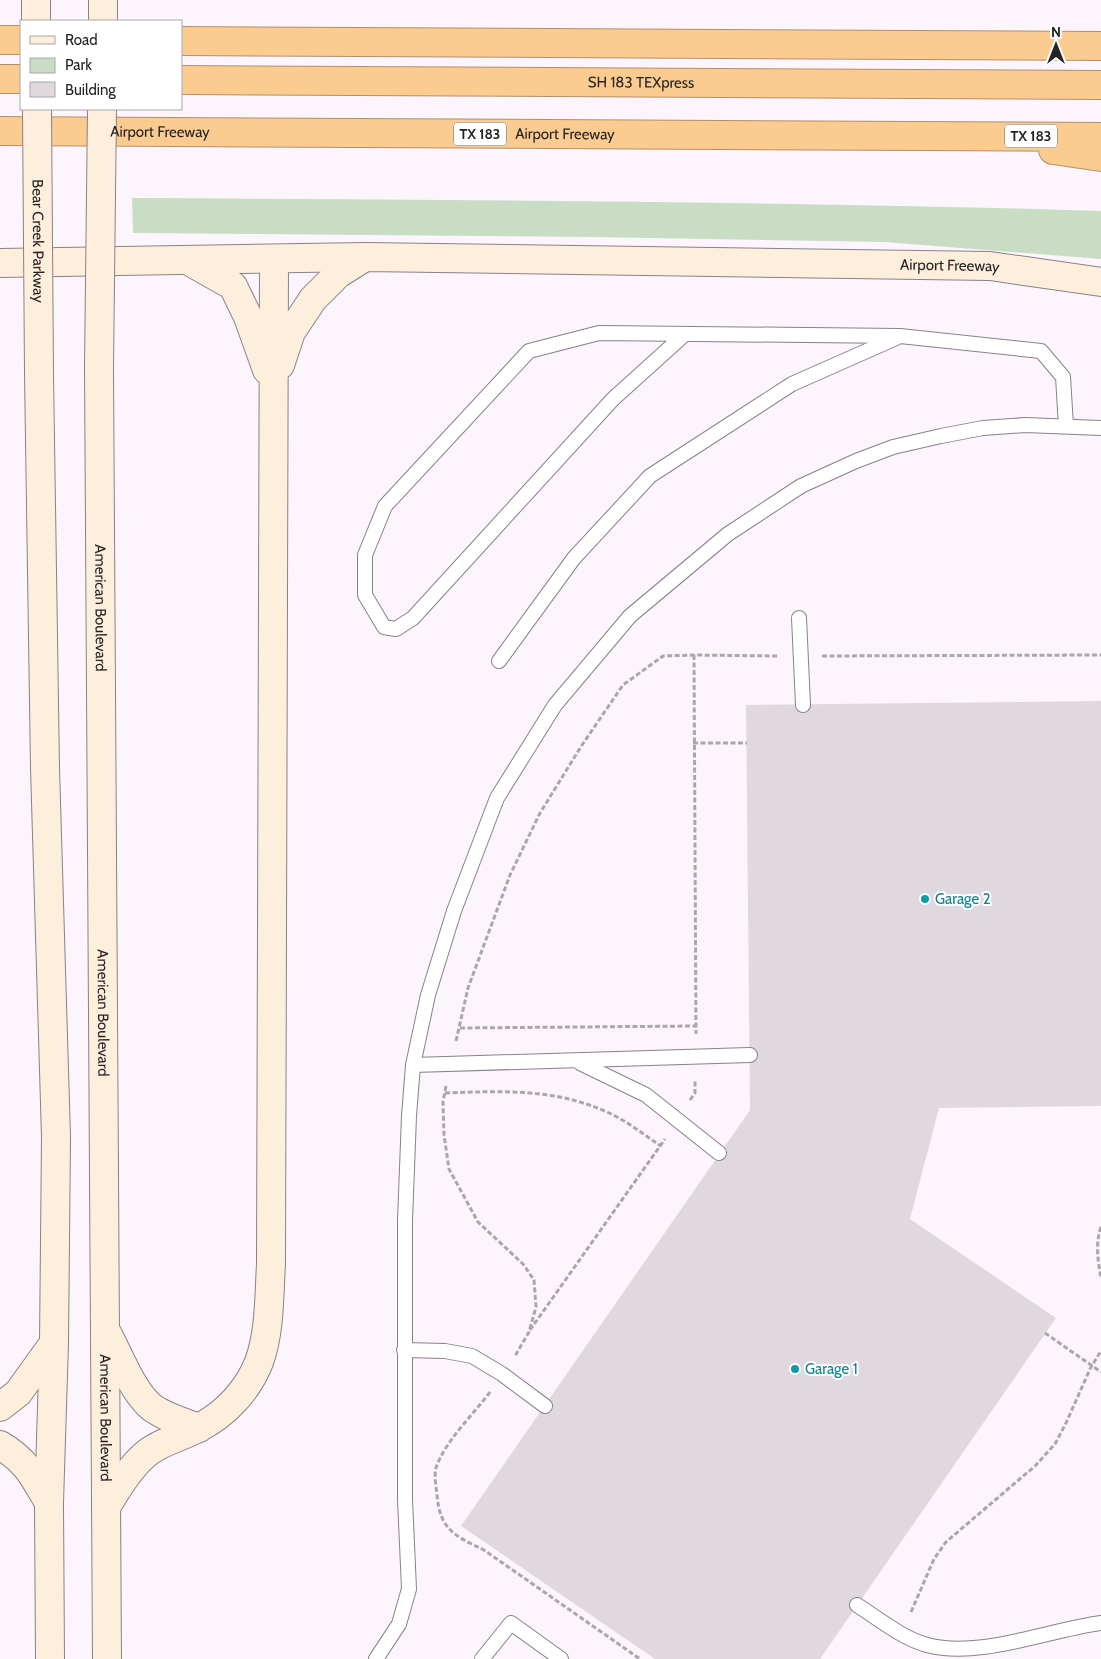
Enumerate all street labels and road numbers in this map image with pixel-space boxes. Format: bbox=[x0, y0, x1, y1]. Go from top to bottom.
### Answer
street label: SH 183 TEXpress bbox=[588, 73, 694, 92]
road number: TX 183 bbox=[454, 122, 506, 146]
street label: Airport Freeway bbox=[110, 123, 210, 141]
road number: TX 183 bbox=[1005, 124, 1057, 148]
street label: Airport Freeway bbox=[515, 125, 615, 143]
street label: Bear Creek Parkway bbox=[29, 179, 47, 303]
street label: Airport Freeway bbox=[900, 256, 1001, 276]
street label: American Boulevard bbox=[91, 544, 110, 672]
street label: American Boulevard bbox=[94, 949, 112, 1077]
street label: American Boulevard bbox=[96, 1354, 115, 1482]

